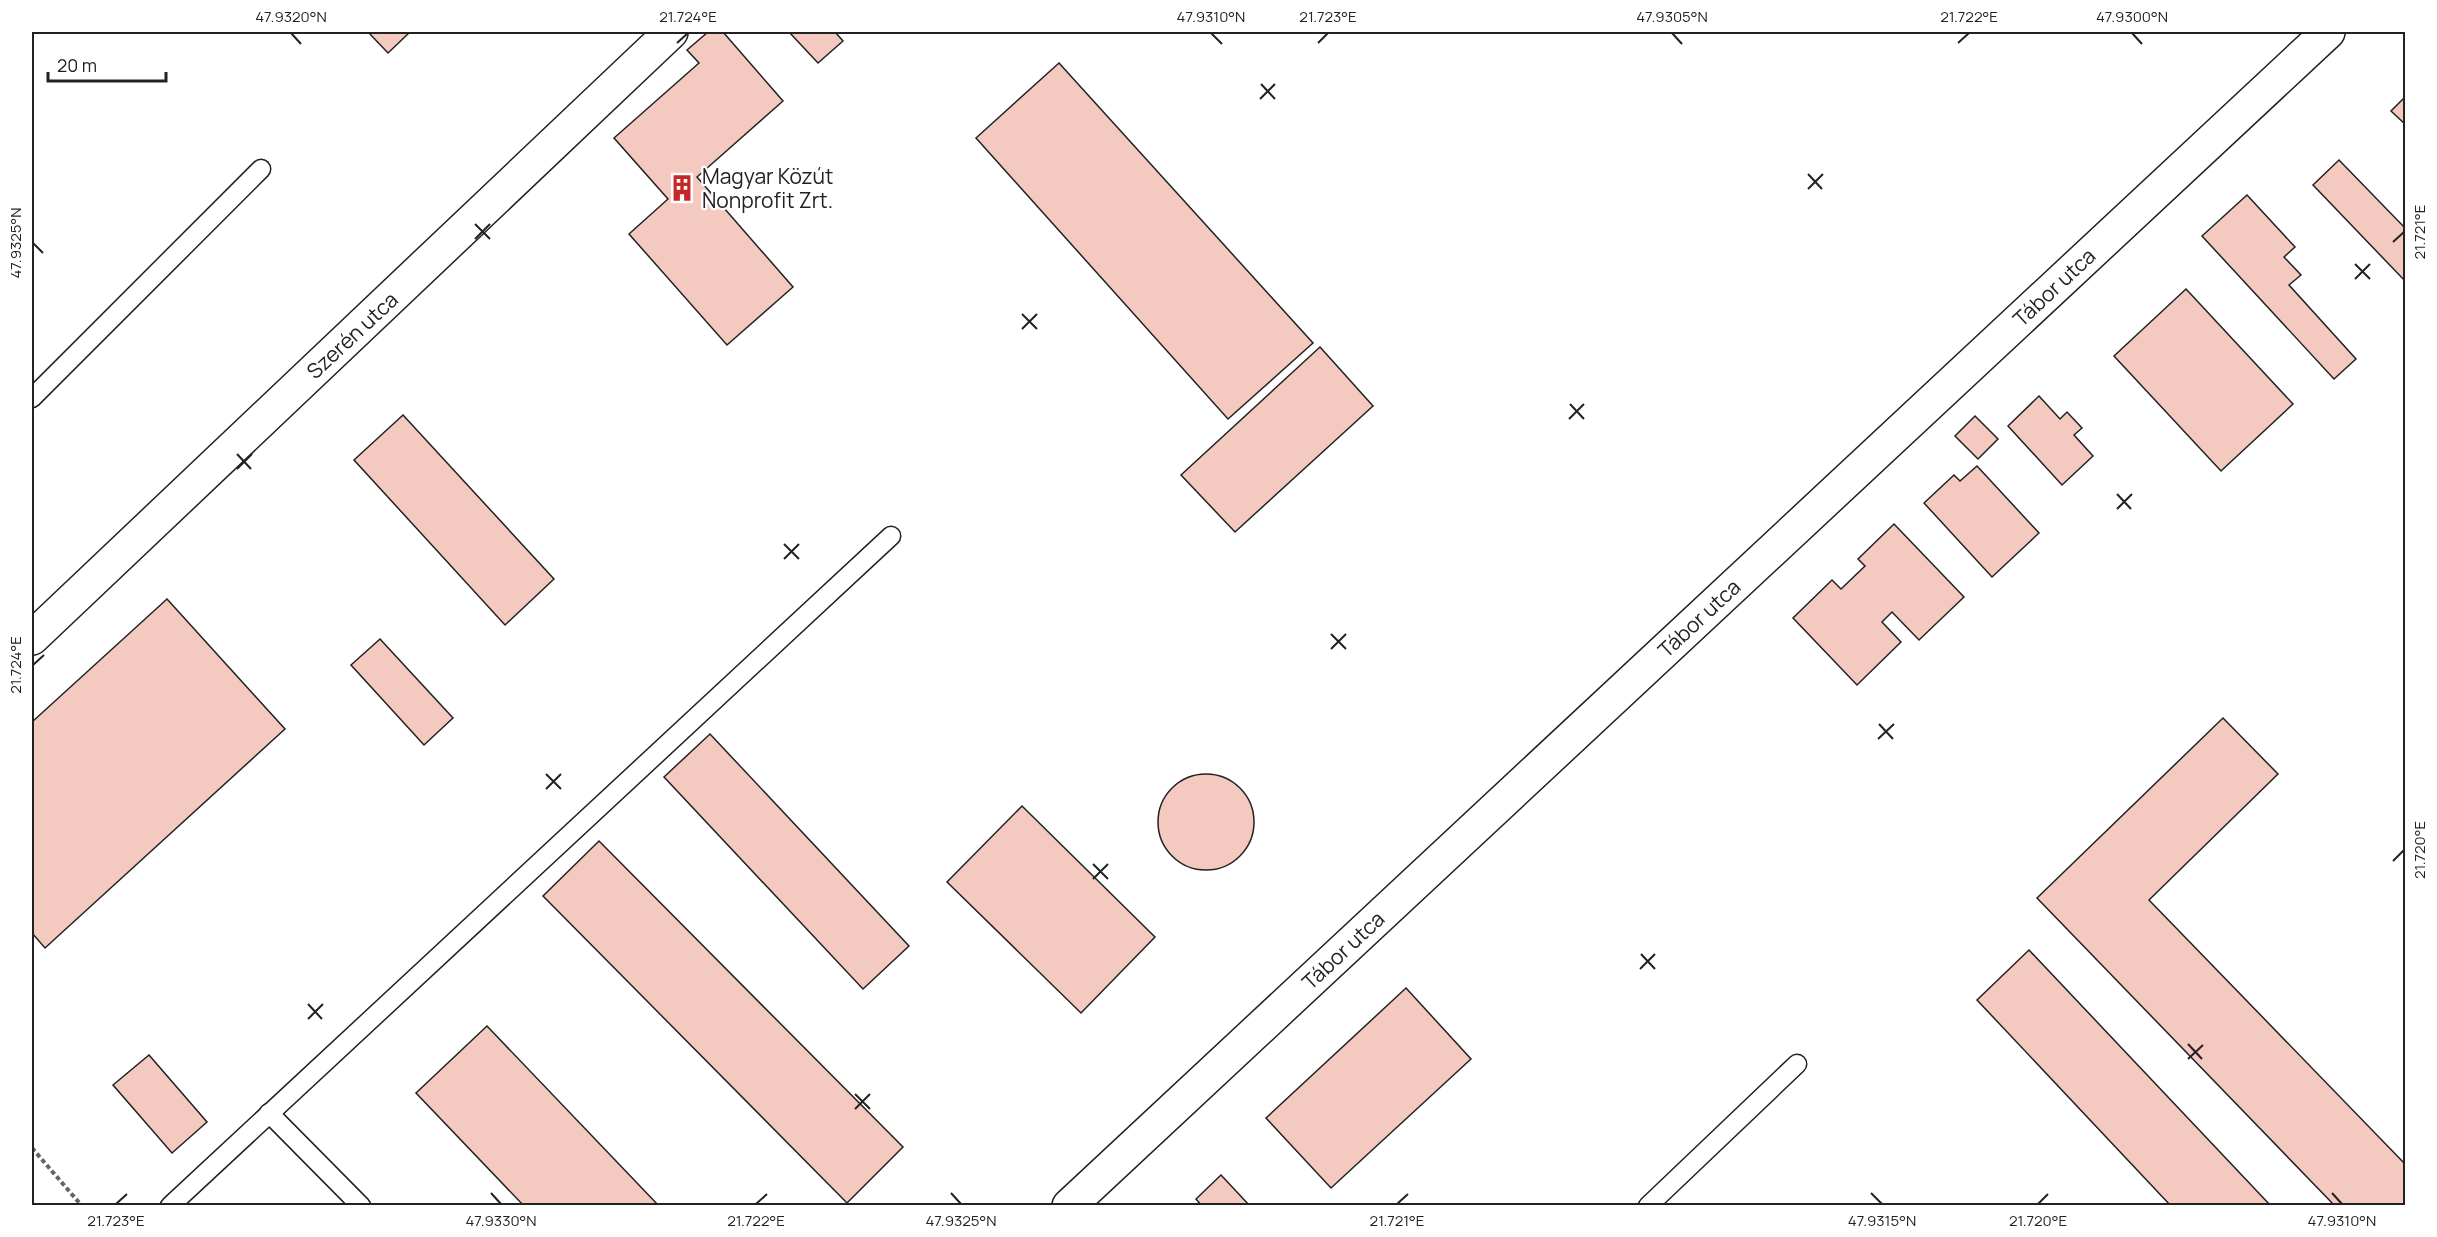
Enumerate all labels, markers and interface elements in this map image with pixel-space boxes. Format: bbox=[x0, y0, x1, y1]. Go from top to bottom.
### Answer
text: 47.9320°N bbox=[255, 6, 327, 27]
text: 21.724°E bbox=[659, 6, 717, 27]
text: 47.9310°N bbox=[1177, 6, 1245, 27]
text: 21.723°E bbox=[1299, 6, 1357, 27]
text: 47.9305°N bbox=[1636, 6, 1708, 27]
text: 21.722°E bbox=[1940, 6, 1998, 27]
text: 47.9300°N bbox=[2096, 6, 2168, 27]
scale bar bbox=[48, 45, 166, 83]
text: 20 m bbox=[57, 53, 97, 77]
place label: Magyar Közút Nonprofit Zrt. bbox=[702, 162, 833, 214]
building icon: Magyar Közút Nonprofit Zrt. bbox=[667, 173, 697, 203]
text: 21.721°E bbox=[2409, 205, 2430, 259]
text: 47.9325°N bbox=[5, 207, 26, 279]
street label: Tábor utca bbox=[2007, 242, 2101, 332]
street label: Szerén utca bbox=[300, 285, 404, 385]
street label: Tábor utca bbox=[1652, 573, 1746, 663]
text: 21.724°E bbox=[5, 636, 26, 694]
text: 21.720°E bbox=[2409, 821, 2430, 879]
street label: Tábor utca bbox=[1296, 905, 1390, 995]
text: 21.723°E bbox=[87, 1210, 145, 1231]
text: 47.9330°N bbox=[465, 1210, 537, 1231]
text: 21.722°E bbox=[727, 1210, 785, 1231]
text: 47.9325°N bbox=[925, 1210, 997, 1231]
text: 21.721°E bbox=[1370, 1210, 1424, 1231]
text: 47.9315°N bbox=[1848, 1210, 1916, 1231]
text: 21.720°E bbox=[2009, 1210, 2067, 1231]
text: 47.9310°N bbox=[2308, 1210, 2376, 1231]

